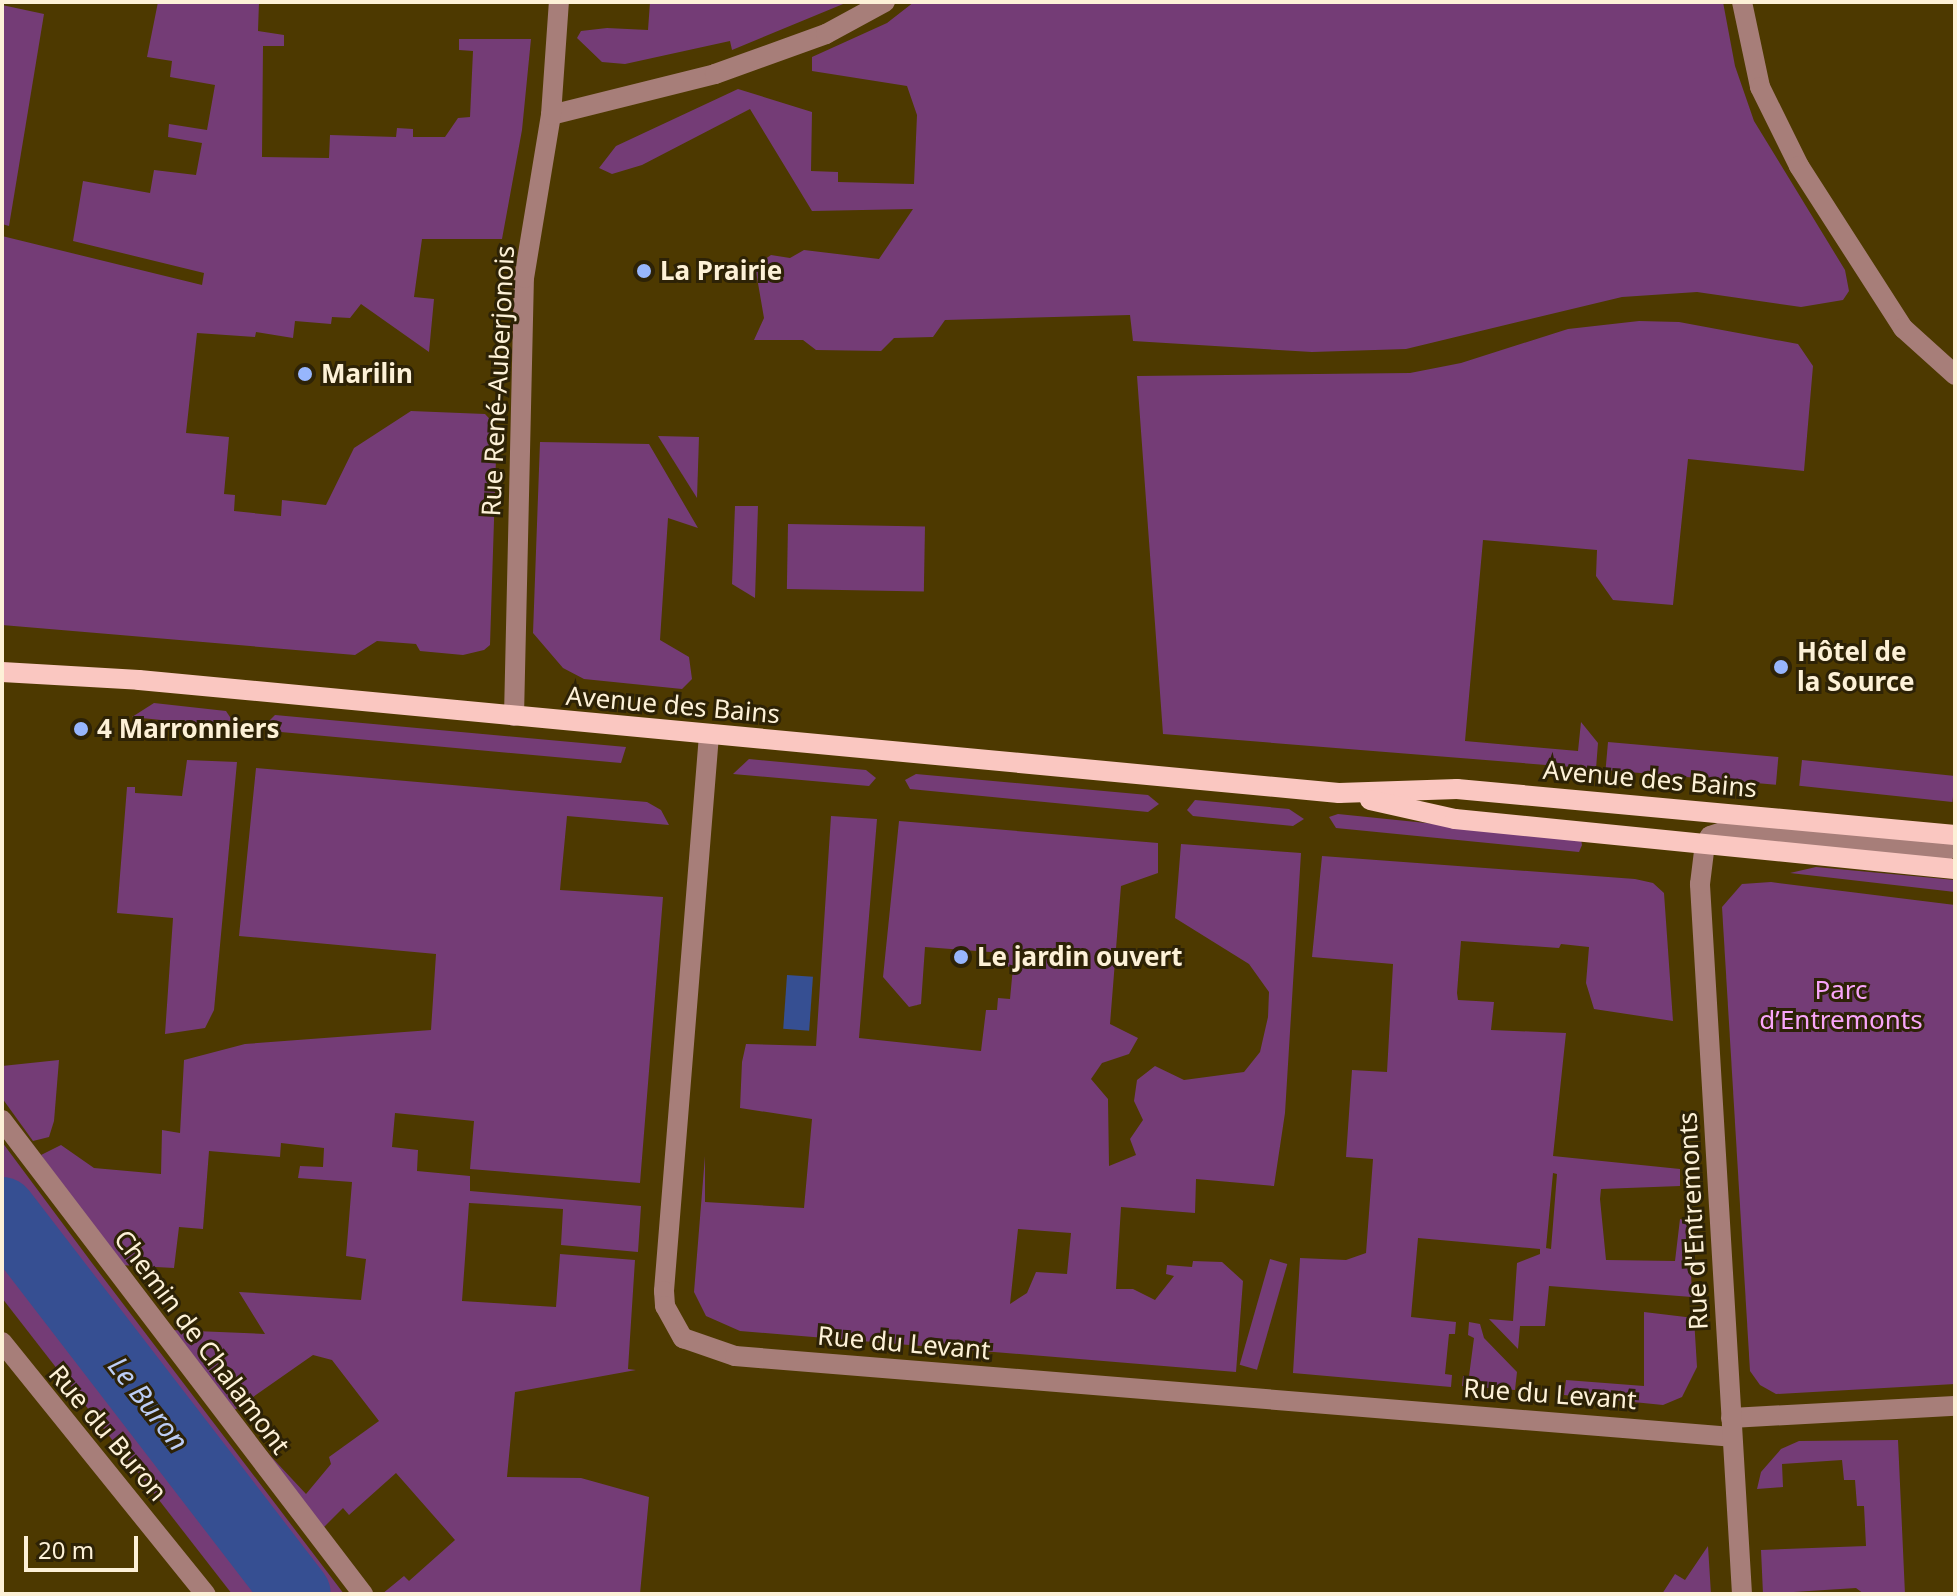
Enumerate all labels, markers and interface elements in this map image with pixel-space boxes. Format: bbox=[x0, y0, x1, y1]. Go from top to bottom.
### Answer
street label: Rue René-Auberjonois bbox=[475, 245, 521, 517]
place label: La Prairie bbox=[660, 255, 782, 287]
marker: La Prairie bbox=[635, 262, 653, 280]
place label: Marilin bbox=[321, 358, 413, 390]
marker: Marilin bbox=[296, 365, 314, 383]
place label: Hôtel de la Source bbox=[1797, 636, 1915, 698]
marker: Hôtel de la Source bbox=[1772, 658, 1790, 676]
street label: Avenue des Bains bbox=[565, 680, 781, 730]
place label: 4 Marronniers bbox=[97, 713, 279, 745]
marker: 4 Marronniers bbox=[72, 720, 90, 738]
street label: Avenue des Bains bbox=[1542, 754, 1758, 804]
place label: Le jardin ouvert bbox=[977, 941, 1183, 973]
marker: Le jardin ouvert bbox=[952, 948, 970, 966]
park label: Parc d’Entremonts bbox=[1759, 974, 1923, 1036]
street label: Rue d'Entremonts bbox=[1672, 1111, 1714, 1331]
street label: Chemin de Chalamont bbox=[108, 1224, 296, 1460]
street label: Rue du Levant bbox=[816, 1320, 992, 1366]
water label: Le Buron bbox=[102, 1349, 196, 1457]
street label: Rue du Buron bbox=[42, 1359, 174, 1507]
street label: Rue du Levant bbox=[1462, 1372, 1638, 1416]
scale bar bbox=[28, 1520, 142, 1570]
text: 20 m bbox=[38, 1533, 94, 1566]

